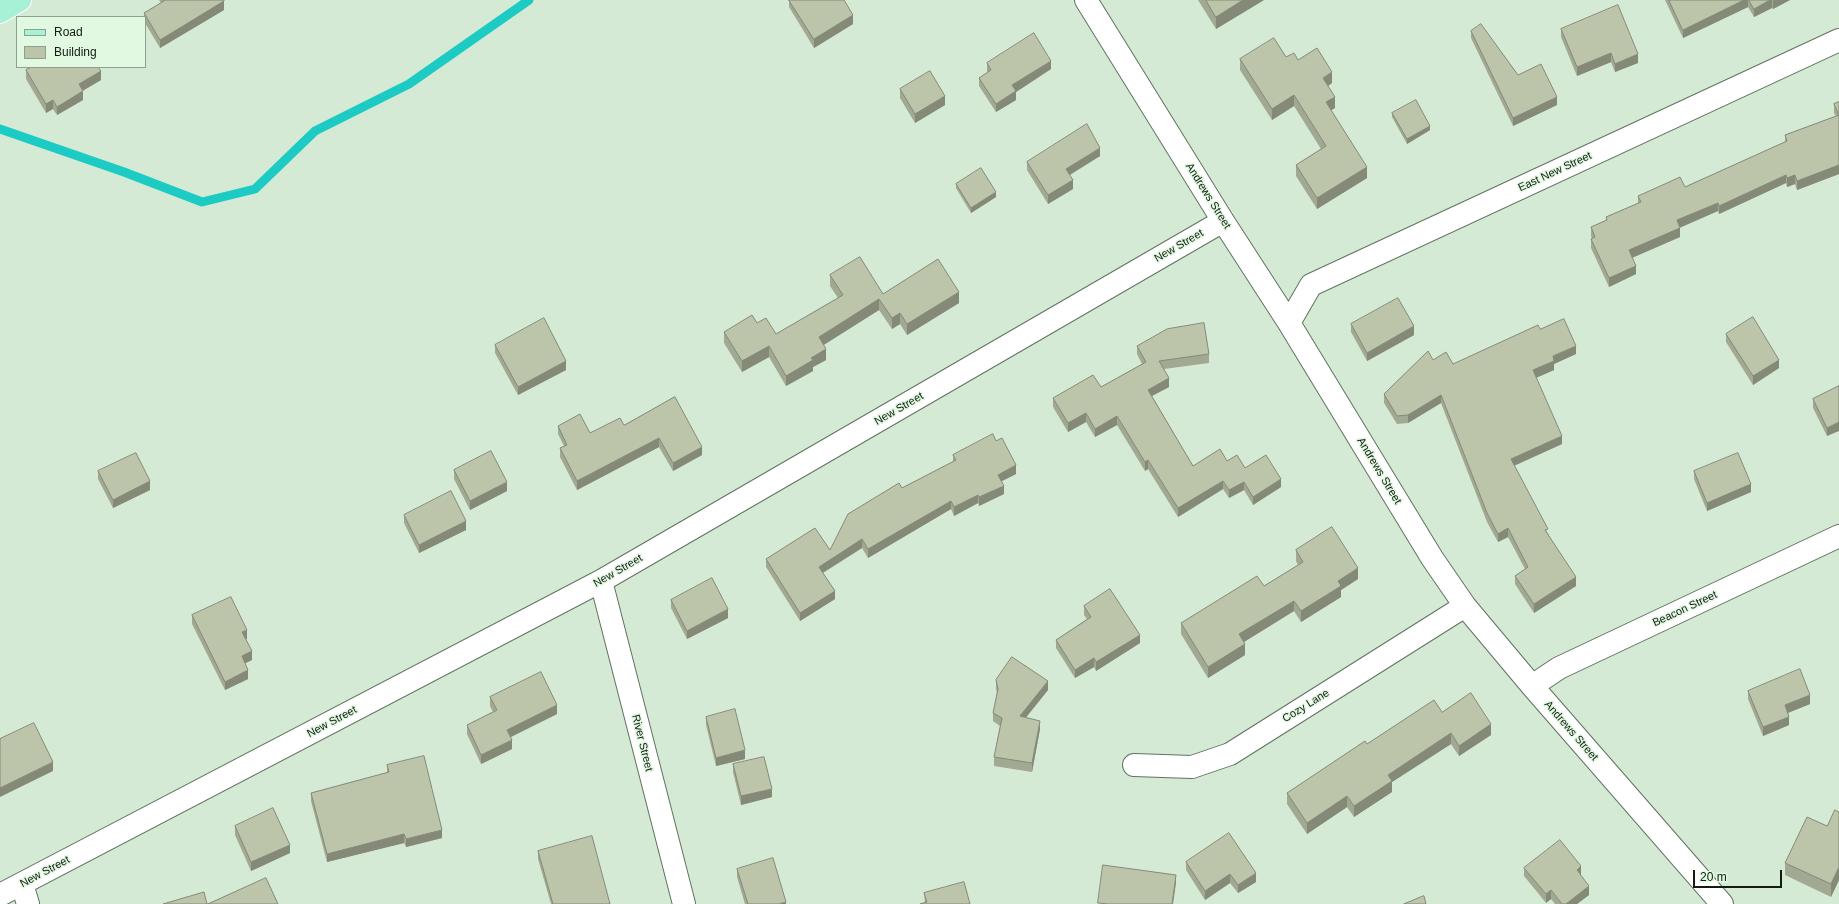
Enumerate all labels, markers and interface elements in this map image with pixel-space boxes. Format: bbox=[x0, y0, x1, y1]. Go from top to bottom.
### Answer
legend bbox=[16, 16, 146, 68]
text: Road bbox=[54, 25, 83, 39]
text: Building bbox=[54, 45, 97, 59]
street label: East New Street bbox=[1516, 149, 1594, 195]
street label: Andrews Street bbox=[1182, 161, 1234, 231]
street label: New Street bbox=[1152, 227, 1206, 265]
street label: New Street bbox=[872, 390, 926, 428]
street label: Andrews Street bbox=[1354, 435, 1404, 507]
street label: New Street bbox=[591, 552, 645, 590]
street label: Beacon Street bbox=[1651, 588, 1719, 630]
street label: Cozy Lane bbox=[1280, 686, 1332, 726]
street label: Andrews Street bbox=[1541, 698, 1601, 764]
street label: New Street bbox=[305, 703, 359, 741]
street label: River Street bbox=[629, 713, 655, 773]
street label: New Street bbox=[18, 853, 72, 891]
scale bar bbox=[1695, 862, 1784, 888]
text: 20 m bbox=[1700, 870, 1727, 884]

